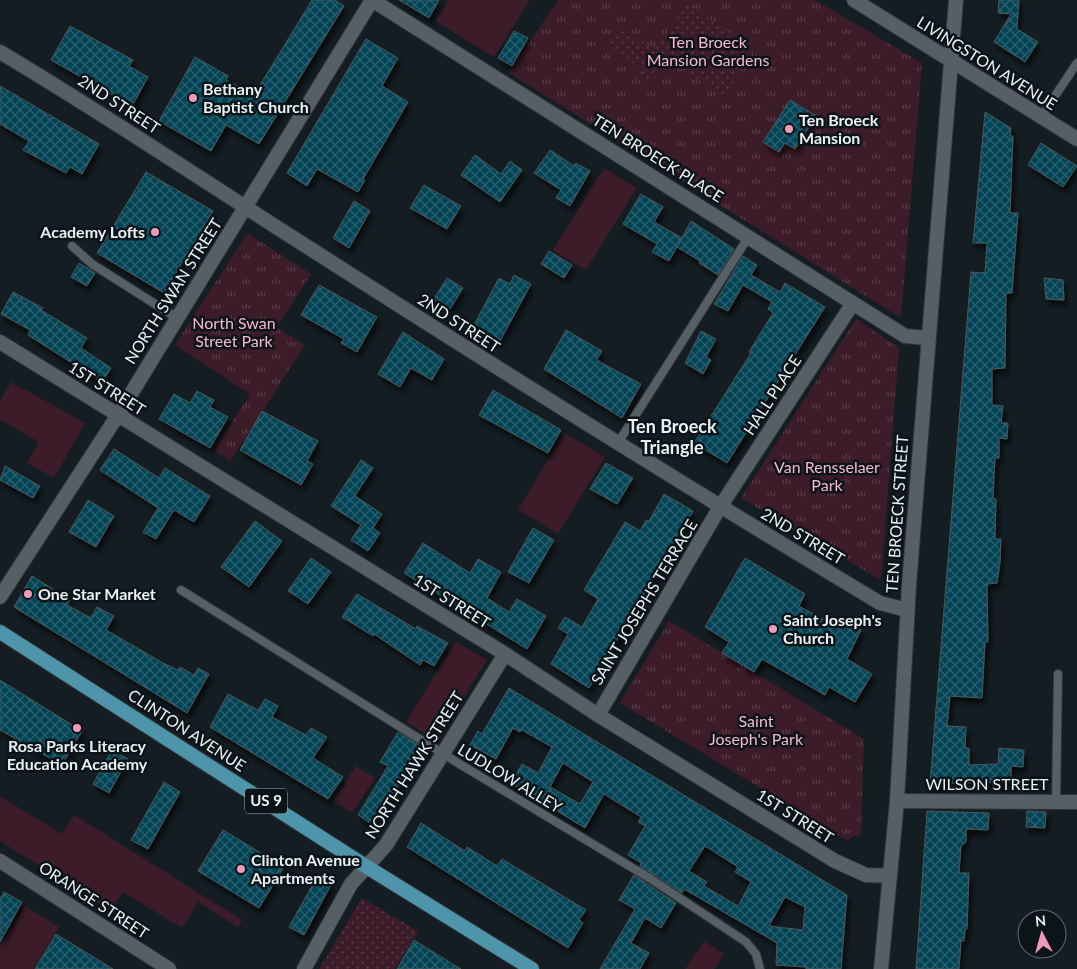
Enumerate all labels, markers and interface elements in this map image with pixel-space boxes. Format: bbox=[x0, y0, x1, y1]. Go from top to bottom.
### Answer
street label: LIVINGSTON AVENUE bbox=[914, 12, 1061, 113]
park label: Ten Broeck Mansion Gardens bbox=[647, 32, 769, 69]
street label: 2ND STREET bbox=[75, 70, 164, 137]
place label: Bethany Baptist Church bbox=[203, 79, 309, 116]
marker: Bethany Baptist Church bbox=[187, 92, 199, 104]
street label: TEN BROECK PLACE bbox=[589, 110, 727, 206]
place label: Ten Broeck Mansion bbox=[799, 110, 879, 147]
marker: Ten Broeck Mansion bbox=[783, 123, 795, 135]
street label: NORTH SWAN STREET bbox=[120, 214, 225, 367]
place label: Academy Lofts bbox=[39, 222, 145, 241]
marker: Academy Lofts bbox=[149, 226, 161, 238]
street label: 2ND STREET bbox=[415, 289, 504, 356]
park label: North Swan Street Park bbox=[192, 313, 276, 350]
street label: HALL PLACE bbox=[739, 351, 804, 438]
street label: 1ST STREET bbox=[65, 356, 150, 419]
district label: Ten Broeck Triangle bbox=[627, 415, 717, 458]
street label: TEN BROECK STREET bbox=[881, 434, 912, 594]
park label: Van Rensselaer Park bbox=[774, 457, 880, 494]
street label: 2ND STREET bbox=[758, 503, 849, 568]
street label: SAINT JOSEPHS TERRACE bbox=[587, 516, 700, 688]
street label: 1ST STREET bbox=[410, 569, 495, 632]
place label: One Star Market bbox=[38, 584, 156, 603]
marker: One Star Market bbox=[22, 588, 34, 600]
place label: Saint Joseph's Church bbox=[783, 610, 882, 647]
marker: Saint Joseph's Church bbox=[767, 623, 779, 635]
street label: CLINTON AVENUE bbox=[125, 684, 250, 775]
street label: NORTH HAWK STREET bbox=[360, 687, 467, 842]
park label: Saint Joseph's Park bbox=[709, 711, 804, 748]
marker: Rosa Parks Literacy Education Academy bbox=[71, 722, 83, 734]
place label: Rosa Parks Literacy Education Academy bbox=[7, 736, 148, 773]
street label: LUDLOW ALLEY bbox=[455, 739, 566, 816]
street label: WILSON STREET bbox=[925, 774, 1049, 793]
street label: 1ST STREET bbox=[753, 784, 838, 847]
road number: US 9 bbox=[245, 788, 287, 814]
place label: Clinton Avenue Apartments bbox=[250, 850, 360, 887]
street label: ORANGE STREET bbox=[36, 857, 153, 942]
marker: Clinton Avenue Apartments bbox=[235, 863, 247, 875]
north arrow bbox=[1017, 909, 1067, 959]
text: N bbox=[1034, 912, 1047, 930]

